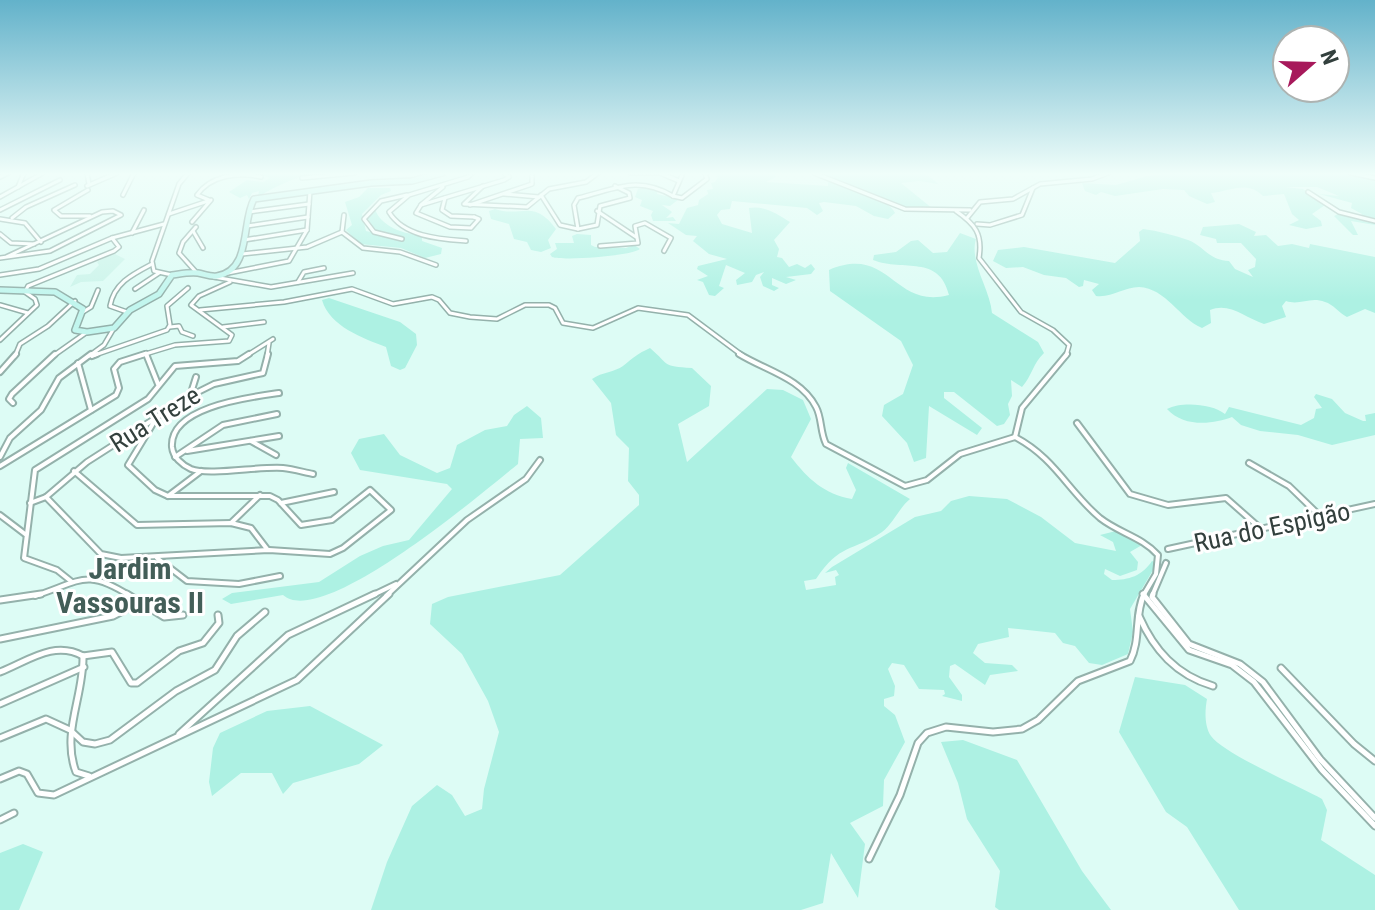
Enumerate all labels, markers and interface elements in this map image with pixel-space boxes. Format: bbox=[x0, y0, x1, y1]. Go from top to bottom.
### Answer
north arrow bbox=[1271, 24, 1351, 104]
text: N bbox=[1315, 47, 1343, 68]
street label: Rua Treze bbox=[105, 380, 205, 458]
street label: Rua do Espigão bbox=[1191, 496, 1353, 558]
district label: Jardim Vassouras II bbox=[56, 551, 204, 620]

